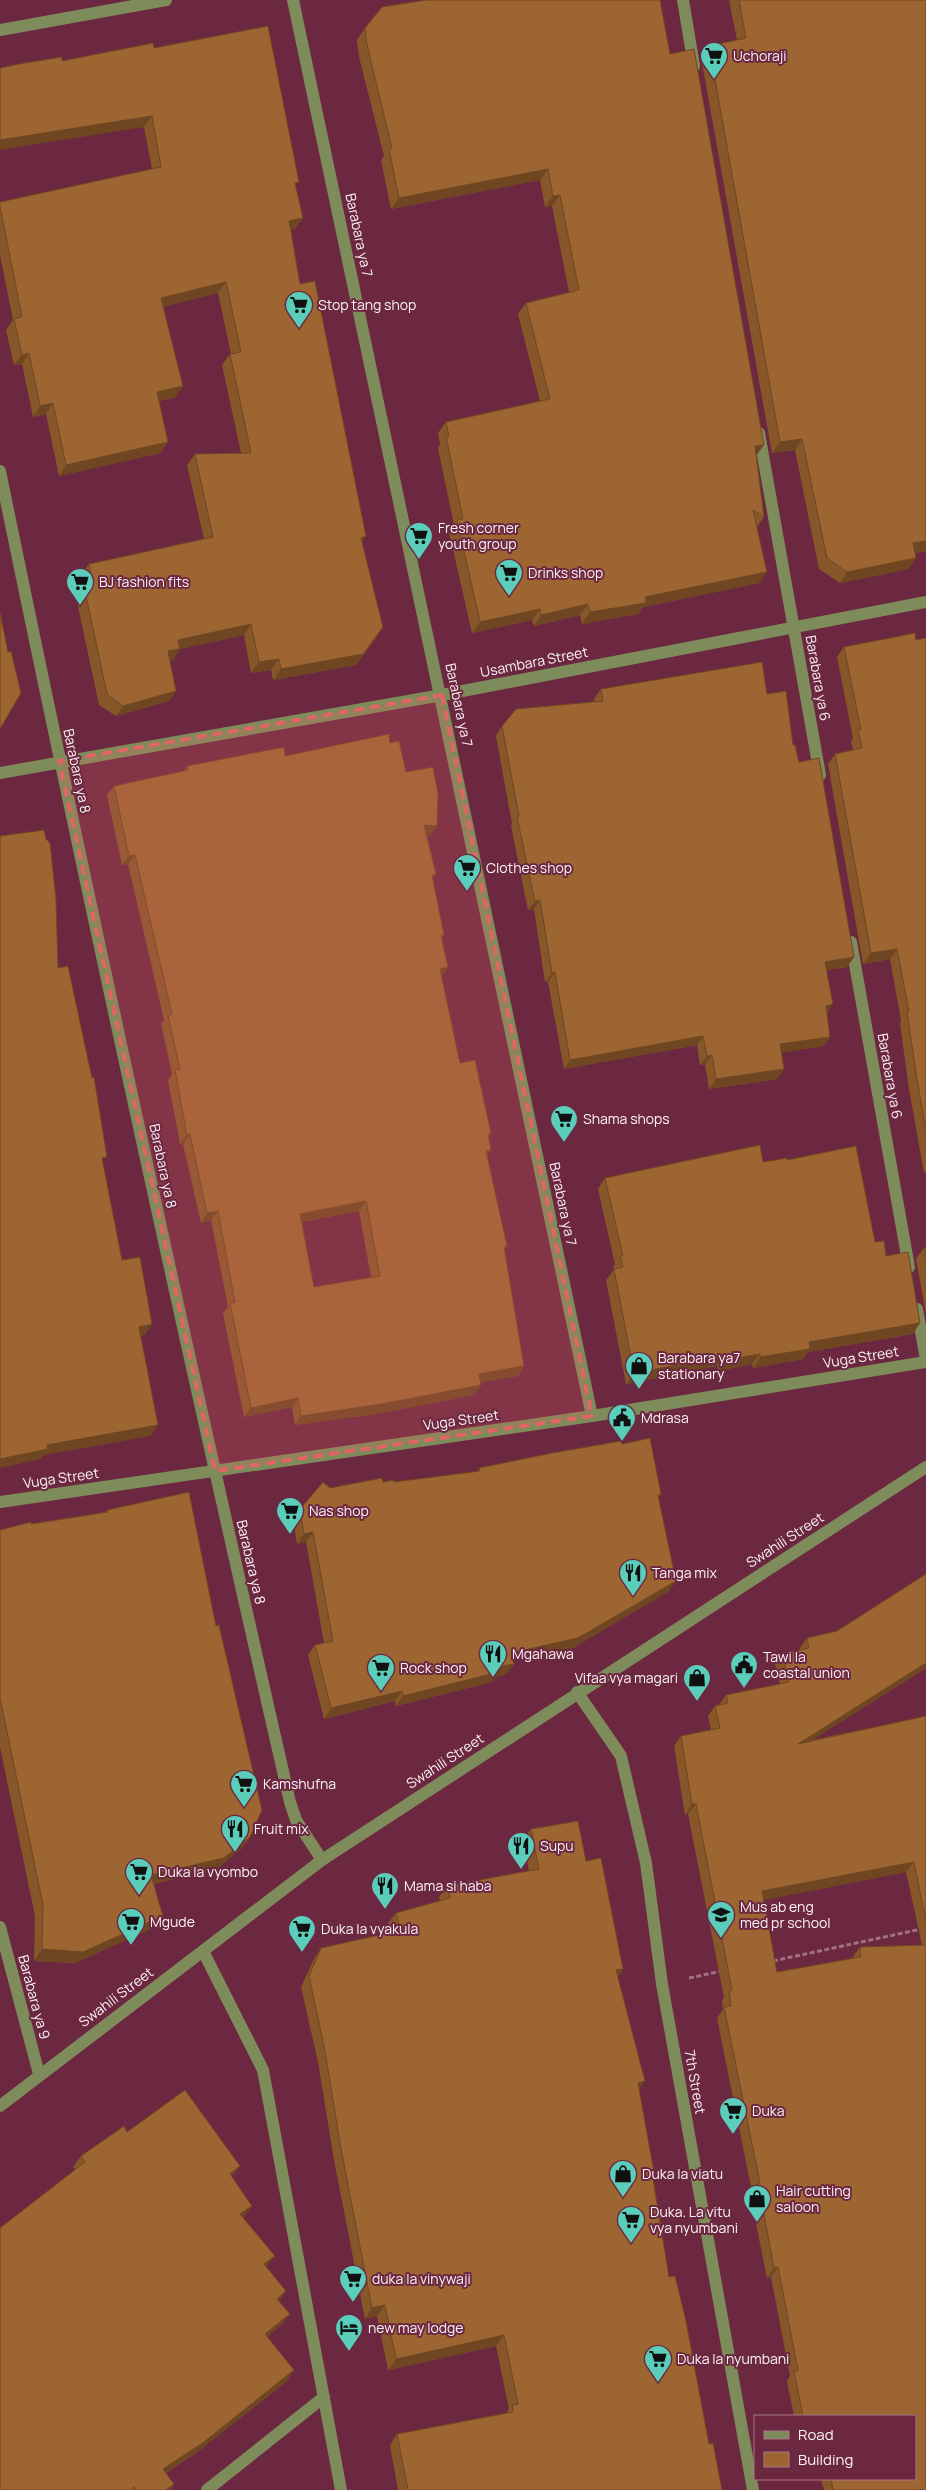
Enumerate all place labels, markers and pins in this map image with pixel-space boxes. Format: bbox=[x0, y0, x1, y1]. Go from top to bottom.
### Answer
supermarket icon: Uchoraji bbox=[699, 41, 729, 80]
place label: Uchoraji bbox=[733, 46, 787, 65]
supermarket icon: Stop tang shop bbox=[284, 290, 314, 329]
place label: Stop tang shop bbox=[318, 295, 416, 314]
place label: Fresh corner youth group bbox=[438, 518, 519, 553]
supermarket icon: Fresh corner youth group bbox=[404, 521, 434, 560]
supermarket icon: Drinks shop bbox=[494, 558, 524, 597]
place label: Drinks shop bbox=[528, 563, 603, 582]
supermarket icon: BJ fashion fits bbox=[65, 567, 95, 606]
place label: BJ fashion fits bbox=[99, 572, 189, 591]
supermarket icon: Clothes shop bbox=[452, 853, 482, 892]
place label: Clothes shop bbox=[486, 858, 572, 877]
supermarket icon: Shama shops bbox=[549, 1104, 579, 1143]
place label: Shama shops bbox=[583, 1109, 670, 1128]
place label: Barabara ya7 stationary bbox=[658, 1348, 740, 1383]
shop icon: Barabara ya7 stationary bbox=[624, 1351, 654, 1390]
public building icon: Mdrasa bbox=[607, 1403, 637, 1442]
place label: Mdrasa bbox=[641, 1408, 689, 1427]
supermarket icon: Nas shop bbox=[275, 1496, 305, 1535]
place label: Nas shop bbox=[309, 1501, 369, 1520]
restaurant icon: Tanga mix bbox=[618, 1558, 648, 1597]
place label: Tanga mix bbox=[652, 1563, 717, 1582]
restaurant icon: Mgahawa bbox=[478, 1639, 508, 1678]
place label: Mgahawa bbox=[512, 1644, 574, 1663]
place label: Tawi la coastal union bbox=[763, 1647, 850, 1682]
public building icon: Tawi la coastal union bbox=[729, 1650, 759, 1689]
supermarket icon: Rock shop bbox=[366, 1653, 396, 1692]
place label: Rock shop bbox=[400, 1658, 467, 1677]
shop icon: Vifaa vya magari bbox=[682, 1663, 712, 1702]
place label: Vifaa vya magari bbox=[575, 1668, 678, 1687]
supermarket icon: Kamshufna bbox=[229, 1769, 259, 1808]
place label: Kamshufna bbox=[263, 1774, 336, 1793]
restaurant icon: Fruit mix bbox=[220, 1814, 250, 1853]
place label: Fruit mix bbox=[254, 1819, 309, 1838]
restaurant icon: Supu bbox=[506, 1831, 536, 1870]
place label: Supu bbox=[540, 1836, 574, 1855]
supermarket icon: Duka la vyombo bbox=[124, 1857, 154, 1896]
place label: Duka la vyombo bbox=[158, 1862, 258, 1881]
restaurant icon: Mama si haba bbox=[370, 1871, 400, 1910]
place label: Mama si haba bbox=[404, 1876, 492, 1895]
place label: Mus ab eng med pr school bbox=[740, 1897, 830, 1932]
school or university icon: Mus ab eng med pr school bbox=[706, 1900, 736, 1939]
supermarket icon: Mgude bbox=[116, 1907, 146, 1946]
place label: Mgude bbox=[150, 1912, 195, 1931]
supermarket icon: Duka la vyakula bbox=[287, 1914, 317, 1953]
place label: Duka la vyakula bbox=[321, 1919, 418, 1938]
supermarket icon: Duka bbox=[718, 2096, 748, 2135]
place label: Duka bbox=[752, 2101, 784, 2120]
shop icon: Duka la viatu bbox=[608, 2159, 638, 2198]
place label: Duka la viatu bbox=[642, 2164, 723, 2183]
place label: Hair cutting saloon bbox=[776, 2181, 851, 2216]
shop icon: Hair cutting saloon bbox=[742, 2184, 772, 2223]
place label: Duka. La vitu vya nyumbani bbox=[650, 2202, 738, 2237]
supermarket icon: Duka. La vitu vya nyumbani bbox=[616, 2205, 646, 2244]
supermarket icon: duka la vinywaji bbox=[338, 2264, 368, 2303]
place label: duka la vinywaji bbox=[372, 2269, 471, 2288]
hotel icon: new may lodge bbox=[334, 2313, 364, 2352]
place label: new may lodge bbox=[368, 2318, 463, 2337]
supermarket icon: Duka la nyumbani bbox=[643, 2344, 673, 2383]
place label: Duka la nyumbani bbox=[677, 2349, 789, 2368]

